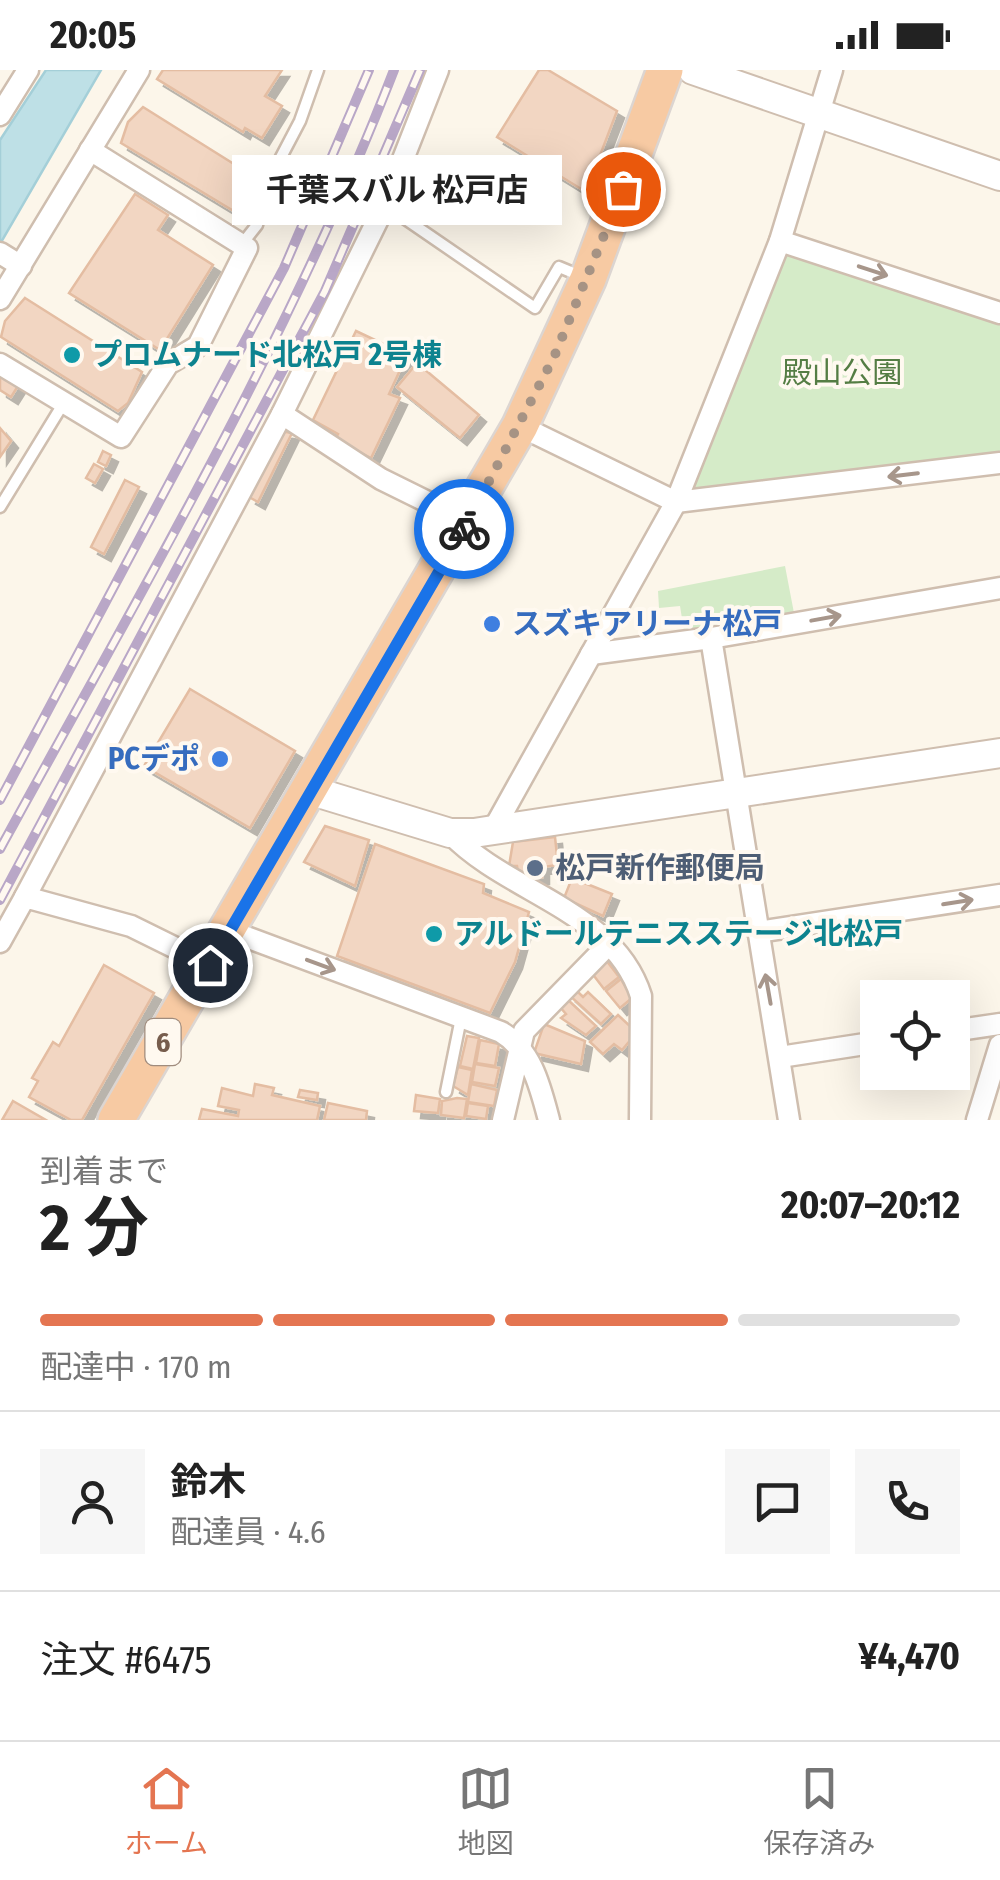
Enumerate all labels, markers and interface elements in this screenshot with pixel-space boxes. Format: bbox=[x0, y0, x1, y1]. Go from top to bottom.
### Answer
text: 20:05 bbox=[50, 12, 136, 58]
pin bbox=[581, 147, 666, 232]
callout: 千葉スバル 松戸店 bbox=[233, 154, 563, 224]
icon: bag bbox=[596, 162, 651, 217]
text: 千葉スバル 松戸店 bbox=[266, 171, 528, 209]
one-way arrow bbox=[856, 264, 888, 282]
place label: プロムナード北松戸 2号棟 bbox=[92, 337, 442, 373]
marker: プロムナード北松戸 2号棟 bbox=[61, 344, 83, 366]
park label: 殿山公園 bbox=[782, 355, 902, 391]
one-way arrow bbox=[888, 467, 920, 485]
courier bbox=[414, 479, 514, 579]
icon: bike bbox=[437, 502, 492, 557]
place label: スズキアリーナ松戸 bbox=[512, 606, 782, 642]
one-way arrow bbox=[809, 608, 842, 627]
marker: スズキアリーナ松戸 bbox=[481, 613, 503, 635]
place label: PCデポ bbox=[108, 741, 200, 777]
marker: PCデポ bbox=[209, 748, 231, 770]
place label: 松戸新作郵便局 bbox=[555, 850, 765, 886]
marker: 松戸新作郵便局 bbox=[524, 857, 546, 879]
one-way arrow bbox=[941, 892, 974, 910]
place label: アルドールテニスステージ北松戸 bbox=[454, 916, 903, 952]
pin bbox=[168, 923, 253, 1008]
marker: アルドールテニスステージ北松戸 bbox=[423, 923, 445, 945]
icon: home bbox=[183, 938, 238, 993]
one-way arrow bbox=[305, 957, 336, 975]
one-way arrow bbox=[758, 973, 777, 1006]
map controls bbox=[860, 980, 970, 1090]
button: locate bbox=[860, 980, 970, 1090]
road number: 6 bbox=[146, 1019, 180, 1065]
text: 到着まで bbox=[40, 1152, 168, 1190]
text: 20:07–20:12 bbox=[781, 1182, 960, 1228]
text: 2 分 bbox=[40, 1189, 149, 1267]
text: 配達中 · 170 m bbox=[40, 1348, 232, 1386]
button: person bbox=[40, 1449, 145, 1554]
button: chat bbox=[725, 1449, 830, 1554]
button: phone bbox=[855, 1449, 960, 1554]
text: 鈴木 bbox=[170, 1459, 246, 1505]
text: 配達員 · 4.6 bbox=[170, 1513, 326, 1551]
text: ¥4,470 bbox=[859, 1633, 960, 1679]
text: 注文 #6475 bbox=[40, 1637, 212, 1683]
tab: ホーム bbox=[125, 1761, 208, 1861]
tab: 地図 bbox=[458, 1761, 514, 1861]
tab: 保存済み bbox=[763, 1761, 875, 1861]

